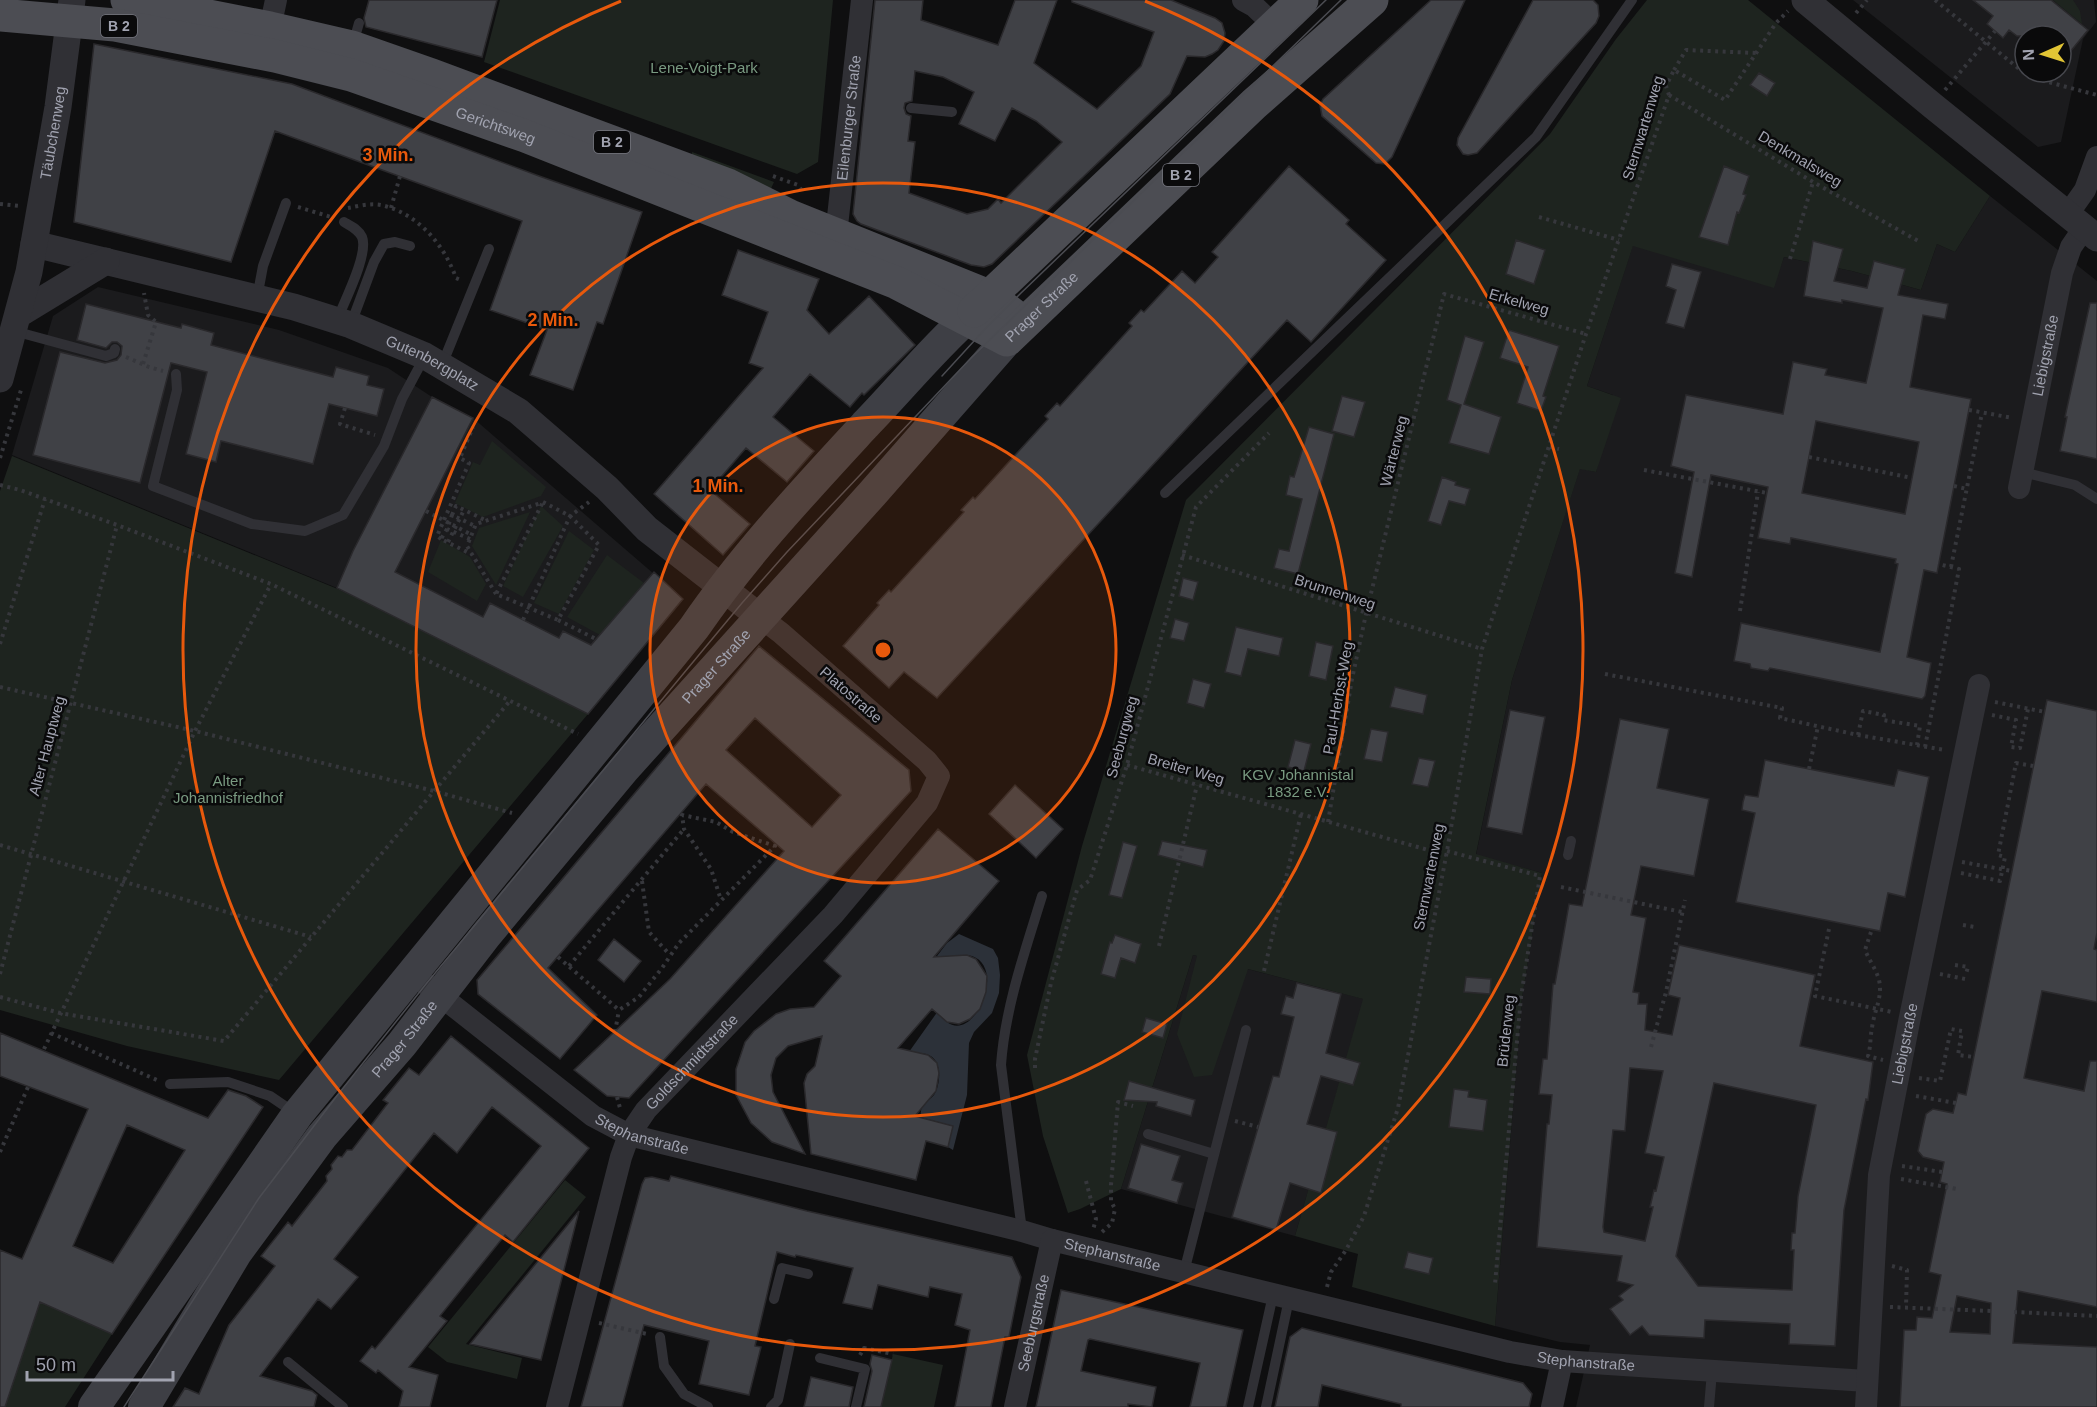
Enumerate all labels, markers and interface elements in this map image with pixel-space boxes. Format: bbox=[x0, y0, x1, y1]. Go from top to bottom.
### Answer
road number: B 2 bbox=[101, 15, 137, 37]
north arrow bbox=[2013, 24, 2073, 84]
text: N bbox=[2020, 49, 2037, 61]
street label: Eilenburger Straße bbox=[833, 54, 864, 181]
park label: Lene-Voigt-Park bbox=[650, 59, 758, 76]
street label: Sternwartenweg bbox=[1619, 74, 1666, 182]
street label: Täubchenweg bbox=[36, 85, 69, 181]
street label: Gerichtsweg bbox=[454, 103, 538, 147]
street label: Denkmalsweg bbox=[1755, 127, 1845, 190]
road number: B 2 bbox=[594, 131, 630, 153]
text: 3 Min. bbox=[362, 145, 414, 165]
road number: B 2 bbox=[1163, 164, 1199, 186]
street label: Prager Straße bbox=[1001, 268, 1081, 345]
street label: Erkelweg bbox=[1487, 285, 1551, 318]
text: 2 Min. bbox=[527, 310, 579, 330]
street label: Liebigstraße bbox=[2029, 313, 2061, 398]
street label: Gutenbergplatz bbox=[383, 332, 482, 394]
street label: Wärterweg bbox=[1376, 414, 1411, 488]
text: 1 Min. bbox=[692, 476, 744, 496]
street label: Brunnenweg bbox=[1292, 570, 1378, 613]
street label: Prager Straße bbox=[678, 625, 754, 707]
centre of rings bbox=[873, 640, 893, 660]
street label: Paul-Herbst-Weg bbox=[1319, 640, 1356, 756]
street label: Platostraße bbox=[817, 663, 886, 726]
street label: Alter Hauptweg bbox=[25, 694, 68, 798]
street label: Seeburgweg bbox=[1102, 694, 1141, 780]
street label: Breiter Weg bbox=[1146, 749, 1226, 788]
park label: KGV Johannistal 1832 e.V. bbox=[1242, 766, 1354, 800]
park label: Alter Johannisfriedhof bbox=[173, 772, 284, 806]
street label: Sternwartenweg bbox=[1410, 822, 1447, 932]
street label: Brüderweg bbox=[1493, 994, 1518, 1068]
street label: Prager Straße bbox=[368, 997, 440, 1081]
street label: Liebigstraße bbox=[1888, 1002, 1921, 1086]
street label: Goldschmidtstraße bbox=[642, 1010, 741, 1113]
street label: Stephanstraße bbox=[592, 1110, 691, 1157]
street label: Stephanstraße bbox=[1063, 1234, 1162, 1274]
street label: Seeburgstraße bbox=[1014, 1273, 1052, 1373]
scale bar bbox=[27, 1344, 172, 1382]
street label: Stephanstraße bbox=[1536, 1348, 1636, 1374]
text: 50 m bbox=[36, 1355, 76, 1375]

